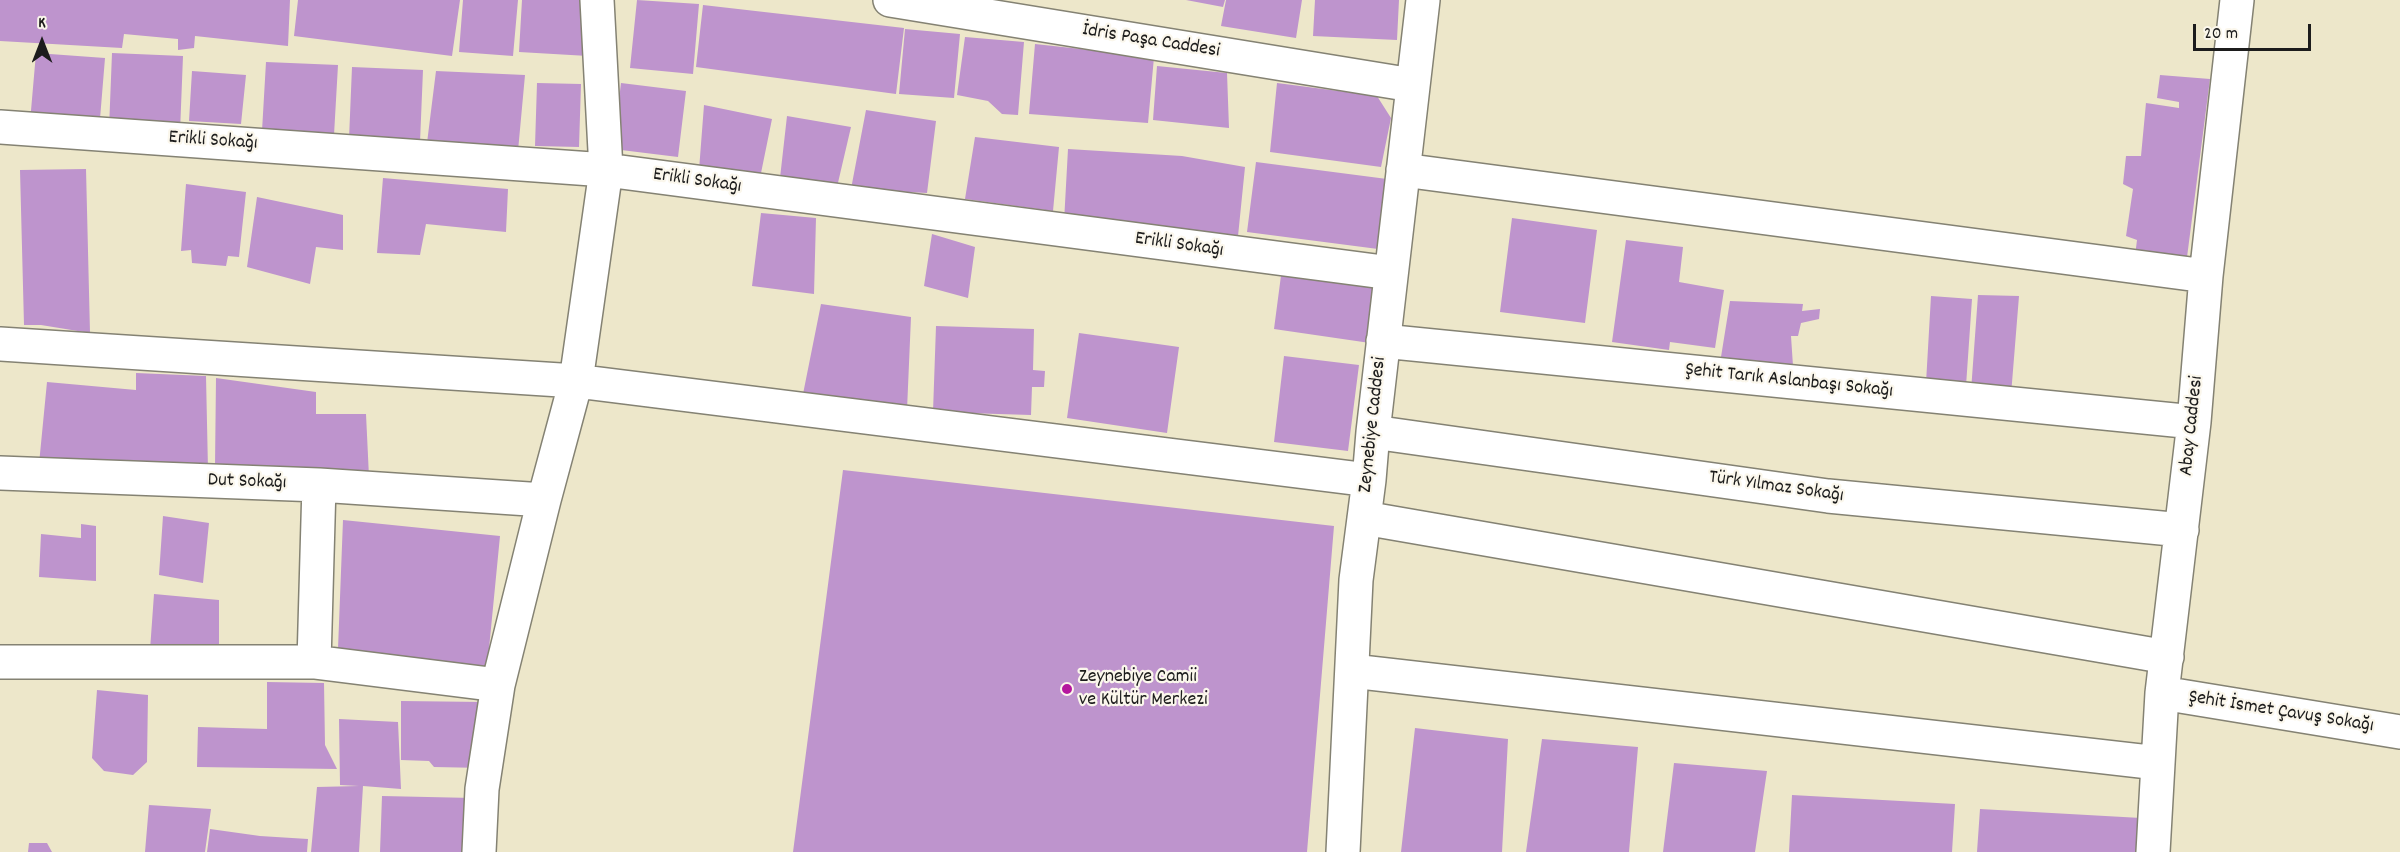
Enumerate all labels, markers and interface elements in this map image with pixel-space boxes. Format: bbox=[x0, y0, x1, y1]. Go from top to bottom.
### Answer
north arrow bbox=[12, 12, 72, 72]
text: K bbox=[38, 12, 46, 35]
scale bar bbox=[2196, 12, 2314, 50]
street label: İdris Paşa Caddesi bbox=[1080, 19, 1222, 65]
text: 20 m bbox=[2204, 22, 2238, 47]
street label: Erikli Sokağı bbox=[168, 127, 258, 157]
street label: Erikli Sokağı bbox=[651, 164, 743, 200]
street label: Erikli Sokağı bbox=[1133, 228, 1225, 264]
street label: Zeynebiye Caddesi bbox=[1355, 356, 1393, 494]
street label: Şehit Tarık Aslanbaşı Sokağı bbox=[1684, 359, 1894, 405]
street label: Abay Caddesi bbox=[2176, 375, 2210, 477]
street label: Türk Yılmaz Sokağı bbox=[1707, 467, 1845, 509]
street label: Dut Sokağı bbox=[207, 470, 287, 496]
place label: Zeynebiye Camii ve Kültür Merkezi bbox=[1079, 666, 1208, 713]
marker: Zeynebiye Camii ve Kültür Merkezi bbox=[1060, 682, 1074, 696]
street label: Şehit İsmet Çavuş Sokağı bbox=[2187, 687, 2375, 739]

